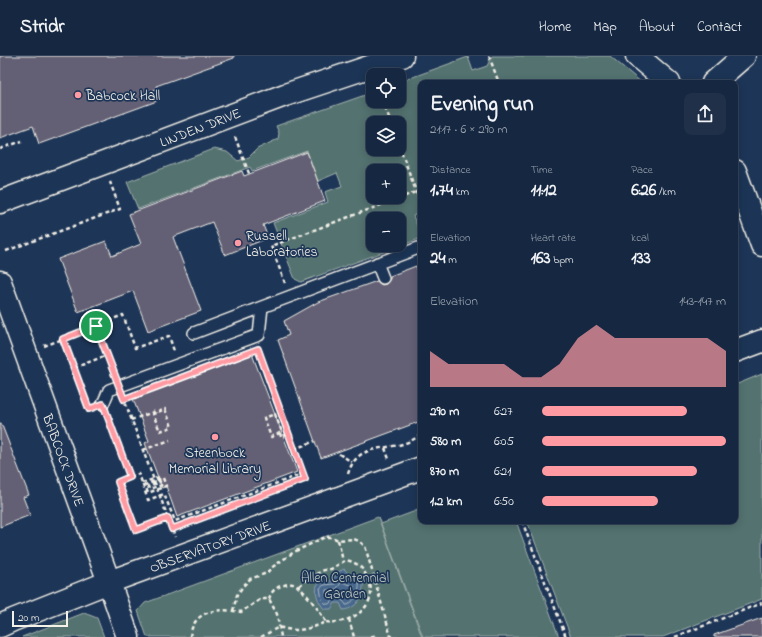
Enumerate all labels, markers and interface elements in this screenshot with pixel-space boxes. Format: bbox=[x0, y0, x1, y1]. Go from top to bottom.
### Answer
text: Stridr bbox=[20, 14, 64, 41]
text: Home bbox=[539, 17, 571, 38]
text: Map bbox=[593, 17, 617, 38]
text: About bbox=[639, 17, 675, 38]
text: Contact bbox=[697, 17, 742, 38]
map controls bbox=[366, 68, 406, 252]
button: locate bbox=[366, 68, 406, 108]
place label: Babcock Hall bbox=[85, 86, 160, 107]
text: Evening run bbox=[430, 89, 534, 121]
marker: Babcock Hall bbox=[73, 90, 83, 100]
button: share bbox=[684, 93, 726, 135]
street label: LINDEN DRIVE bbox=[157, 103, 244, 153]
button: layers bbox=[366, 116, 406, 156]
text: 21:17 · 6 × 290 m bbox=[430, 120, 508, 139]
text: Distance bbox=[430, 162, 471, 178]
text: Time bbox=[531, 162, 552, 178]
text: Pace bbox=[631, 162, 653, 178]
button: + bbox=[366, 164, 406, 204]
text: 1.74 bbox=[430, 178, 453, 203]
text: 11:12 bbox=[531, 178, 557, 203]
text: 6:26 bbox=[631, 178, 656, 203]
text: km bbox=[453, 184, 469, 200]
text: /km bbox=[656, 184, 676, 200]
button: − bbox=[366, 212, 406, 252]
place label: Russell Laboratories bbox=[246, 226, 318, 263]
text: Elevation bbox=[430, 230, 470, 246]
text: Heart rate bbox=[531, 230, 576, 246]
text: kcal bbox=[631, 230, 649, 246]
marker: Russell Laboratories bbox=[233, 238, 243, 248]
text: 24 bbox=[430, 246, 445, 271]
text: 163 bbox=[531, 246, 551, 271]
text: 133 bbox=[631, 246, 651, 271]
text: m bbox=[445, 252, 457, 268]
text: bpm bbox=[551, 252, 574, 268]
text: Elevation bbox=[430, 292, 478, 311]
text: 143–147 m bbox=[679, 292, 726, 311]
pin bbox=[79, 309, 113, 343]
icon: arrive bbox=[85, 315, 107, 337]
text: 290 m bbox=[430, 402, 459, 421]
text: 6:27 bbox=[494, 402, 513, 421]
street label: BABCOCK DRIVE bbox=[36, 410, 89, 510]
marker: Steenbock Memorial Library bbox=[210, 432, 220, 442]
text: 580 m bbox=[430, 432, 461, 451]
text: 6:05 bbox=[494, 432, 514, 451]
place label: Steenbock Memorial Library bbox=[169, 443, 261, 481]
text: 870 m bbox=[430, 462, 459, 481]
text: 6:21 bbox=[494, 462, 511, 481]
text: 1.2 km bbox=[430, 492, 462, 511]
text: 6:50 bbox=[494, 492, 514, 511]
street label: OBSERVATORY DRIVE bbox=[147, 516, 274, 579]
park label: Allen Centennial Garden bbox=[301, 568, 389, 605]
scale bar bbox=[12, 609, 68, 628]
text: 20 m bbox=[18, 610, 40, 626]

